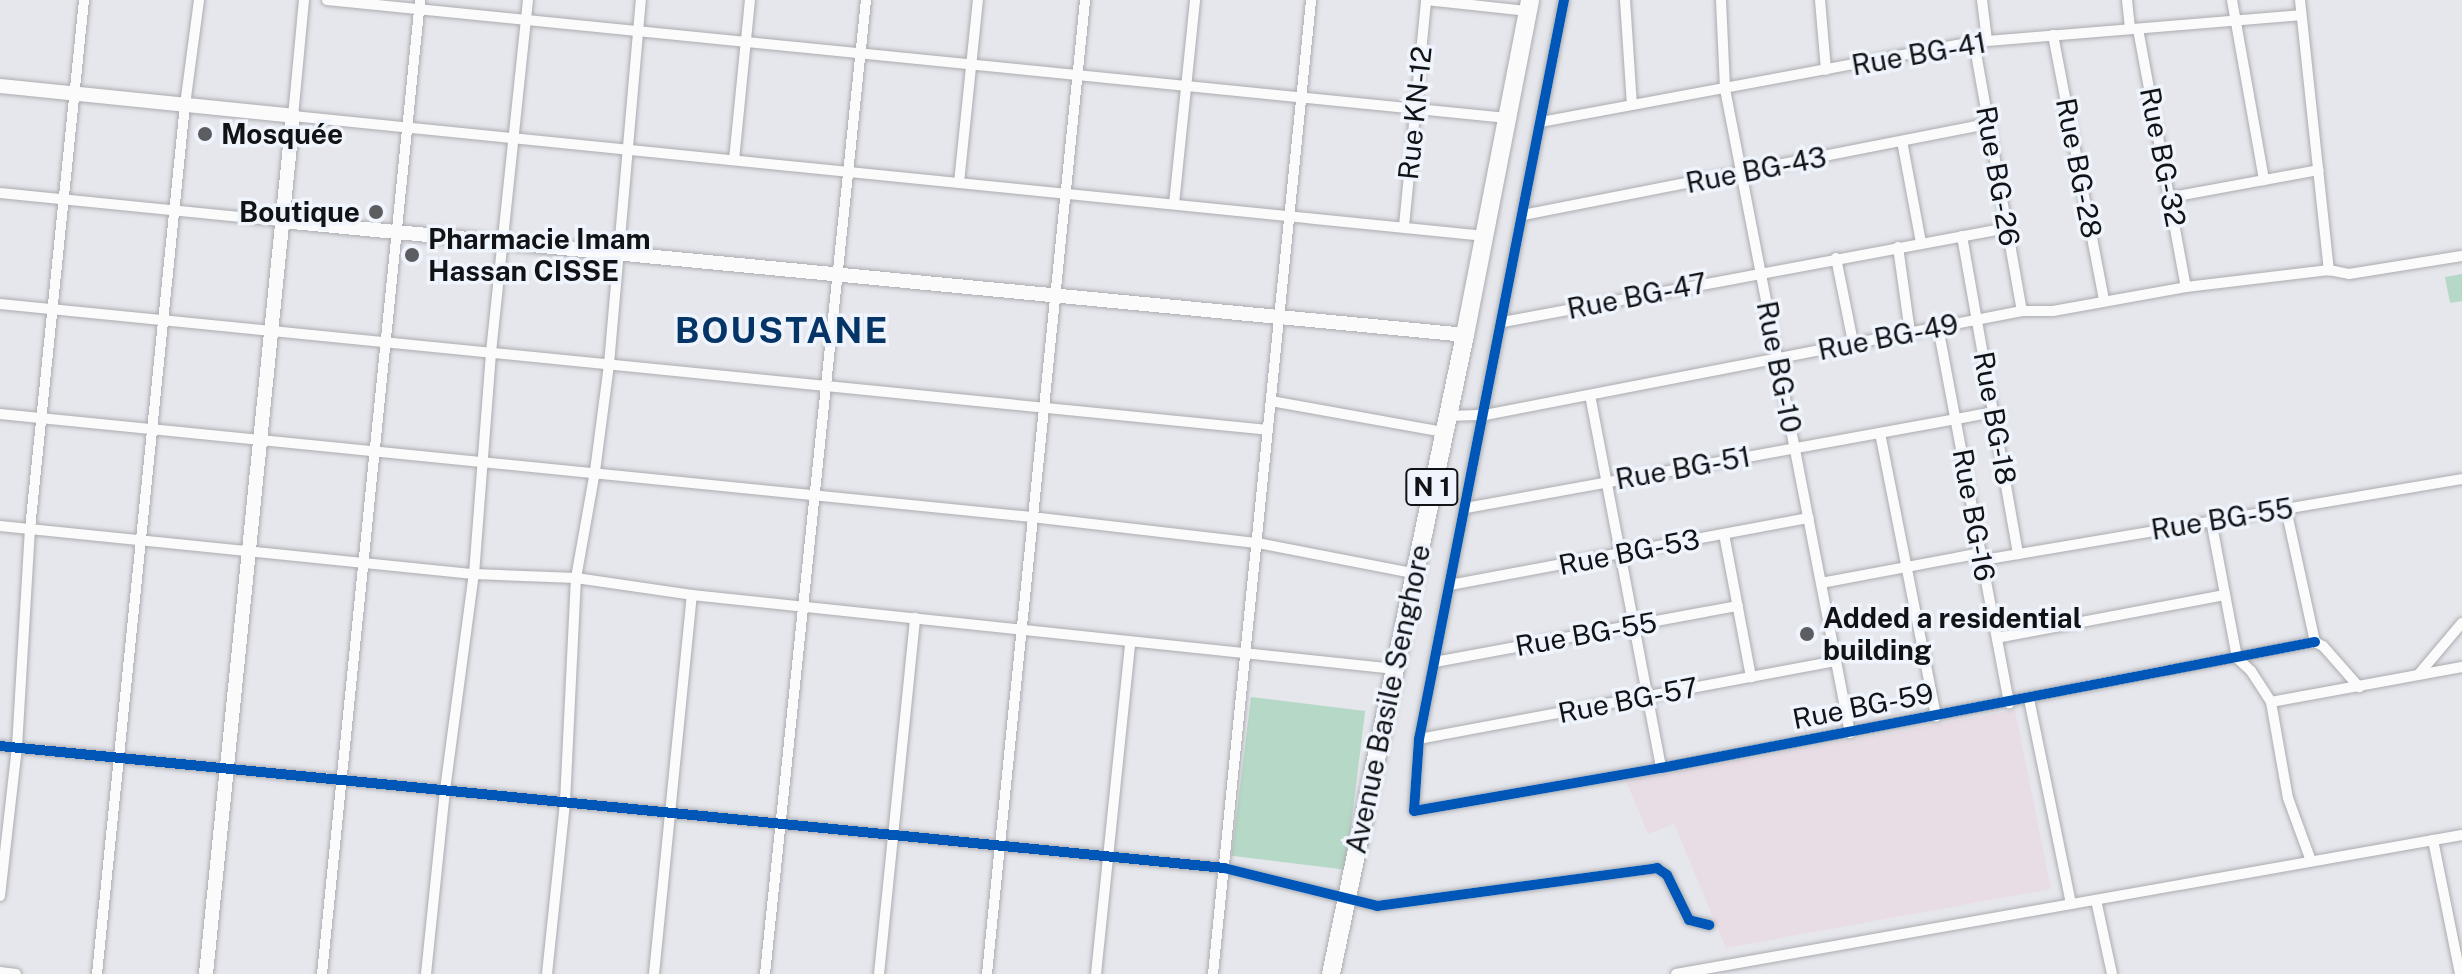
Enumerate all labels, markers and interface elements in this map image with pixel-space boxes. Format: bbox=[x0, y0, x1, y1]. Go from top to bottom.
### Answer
street label: Rue BG-41 bbox=[1849, 26, 1989, 82]
street label: Rue KN-12 bbox=[1391, 44, 1439, 182]
street label: Rue BG-32 bbox=[2133, 84, 2193, 230]
street label: Rue BG-28 bbox=[2049, 95, 2109, 241]
street label: Rue BG-26 bbox=[1969, 103, 2027, 249]
place label: Mosquée bbox=[221, 117, 343, 151]
marker: Mosquée bbox=[196, 125, 214, 143]
street label: Rue BG-43 bbox=[1683, 140, 1829, 200]
place label: Boutique bbox=[239, 195, 360, 229]
marker: Boutique bbox=[367, 203, 385, 221]
place label: Pharmacie Imam Hassan CISSE bbox=[428, 222, 651, 288]
marker: Pharmacie Imam Hassan CISSE bbox=[403, 246, 421, 264]
street label: Rue BG-47 bbox=[1564, 266, 1710, 326]
street label: Rue BG-10 bbox=[1750, 298, 1808, 436]
street label: Rue BG-49 bbox=[1815, 307, 1961, 367]
district label: BOUSTANE bbox=[675, 309, 889, 353]
street label: Rue BG-18 bbox=[1967, 349, 2023, 487]
street label: Rue BG-51 bbox=[1613, 440, 1753, 496]
street label: Rue BG-16 bbox=[1946, 446, 2002, 584]
road number: N 1 bbox=[1404, 465, 1460, 509]
street label: Rue BG-55 bbox=[2149, 491, 2295, 547]
street label: Rue BG-53 bbox=[1556, 522, 1702, 582]
street label: Avenue Basile Senghore bbox=[1339, 541, 1437, 857]
place label: Added a residential building bbox=[1823, 601, 2082, 667]
street label: Rue BG-55 bbox=[1513, 605, 1659, 663]
marker: Added a residential building bbox=[1798, 625, 1816, 643]
street label: Rue BG-57 bbox=[1555, 670, 1701, 730]
street label: Rue BG-59 bbox=[1790, 676, 1936, 736]

